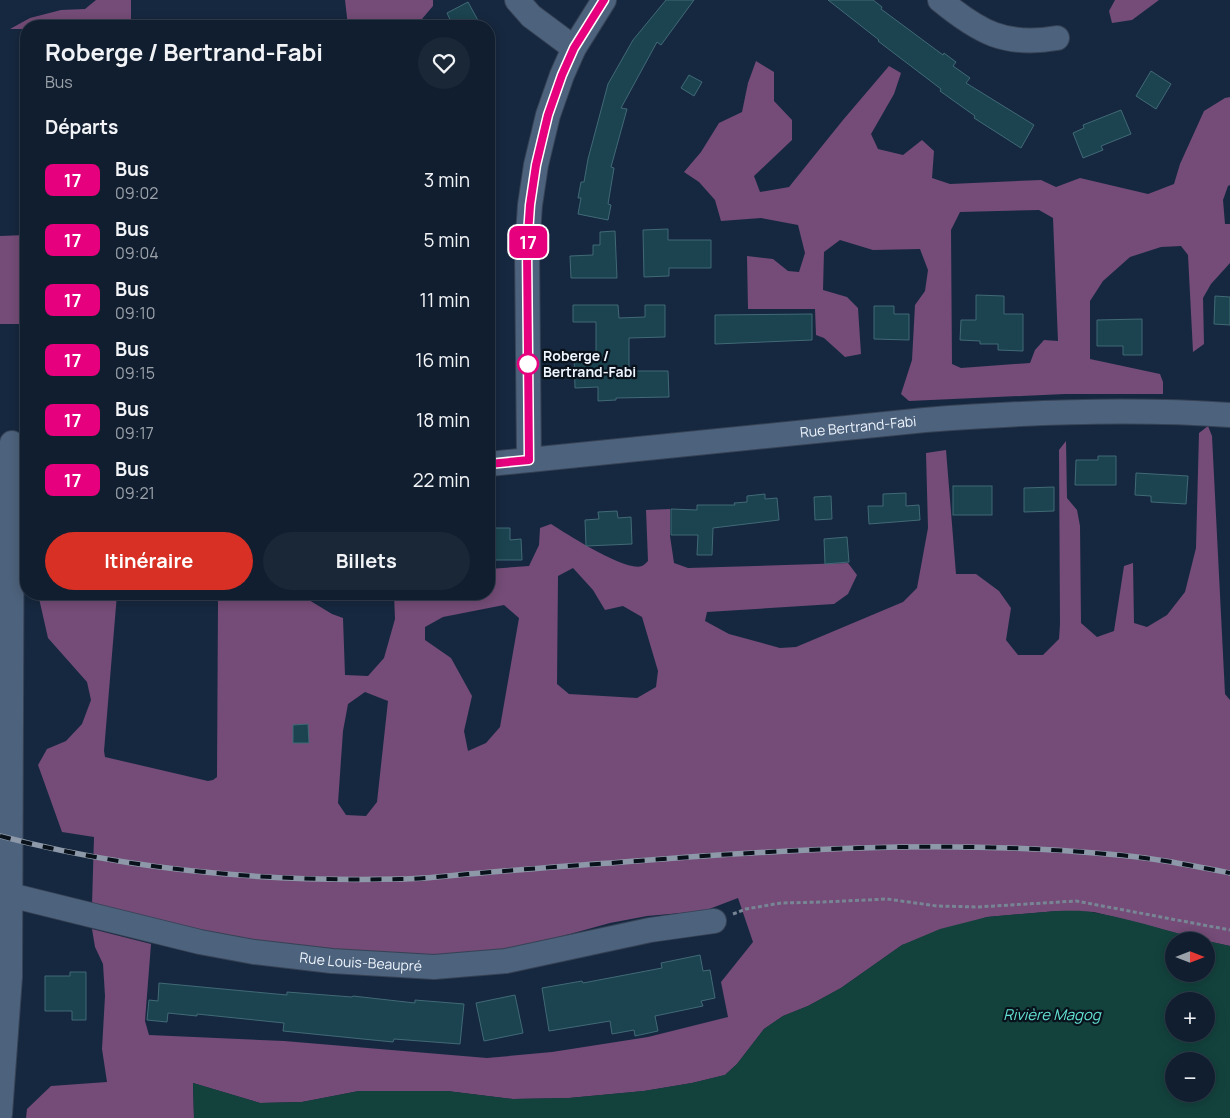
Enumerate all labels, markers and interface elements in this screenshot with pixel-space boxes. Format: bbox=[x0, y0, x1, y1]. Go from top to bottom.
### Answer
text: Roberge / Bertrand-Fabi bbox=[45, 35, 323, 68]
button: heart bbox=[418, 37, 470, 89]
text: Bus bbox=[45, 71, 73, 93]
text: Départs bbox=[45, 114, 118, 140]
text: Bus bbox=[115, 156, 149, 182]
text: 3 min bbox=[424, 167, 470, 193]
text: 17 bbox=[64, 168, 81, 192]
text: 09:02 bbox=[115, 182, 158, 204]
text: Bus bbox=[115, 216, 149, 242]
line badge: 17 bbox=[506, 226, 550, 258]
text: 5 min bbox=[423, 227, 470, 253]
text: 17 bbox=[64, 228, 81, 252]
text: 17 bbox=[519, 230, 537, 254]
text: 09:04 bbox=[115, 242, 159, 264]
text: Bus bbox=[115, 276, 149, 302]
text: 11 min bbox=[420, 287, 470, 313]
text: 17 bbox=[64, 288, 81, 312]
text: 09:10 bbox=[115, 302, 155, 324]
text: Bus bbox=[115, 336, 149, 362]
place label: Roberge / Bertrand-Fabi bbox=[543, 346, 636, 381]
text: 16 min bbox=[415, 347, 470, 373]
text: 17 bbox=[64, 348, 81, 372]
marker: Roberge / Bertrand-Fabi bbox=[517, 353, 539, 375]
text: 09:15 bbox=[115, 362, 155, 384]
text: Bus bbox=[115, 396, 149, 422]
text: 18 min bbox=[416, 407, 470, 433]
text: 17 bbox=[64, 408, 81, 432]
street label: Rue Bertrand-Fabi bbox=[799, 411, 917, 442]
text: 09:17 bbox=[115, 422, 154, 444]
text: Bus bbox=[115, 456, 149, 482]
text: 22 min bbox=[413, 467, 470, 493]
text: 17 bbox=[64, 468, 81, 492]
text: 09:21 bbox=[115, 482, 155, 504]
button: Itinéraire bbox=[45, 532, 253, 590]
button: Billets bbox=[263, 532, 470, 590]
north arrow bbox=[1165, 932, 1215, 982]
map controls bbox=[1165, 932, 1215, 1102]
street label: Rue Louis-Beaupré bbox=[299, 947, 423, 975]
button: + bbox=[1165, 992, 1215, 1042]
water label: Rivière Magog bbox=[1003, 1004, 1102, 1025]
button: − bbox=[1165, 1052, 1215, 1102]

